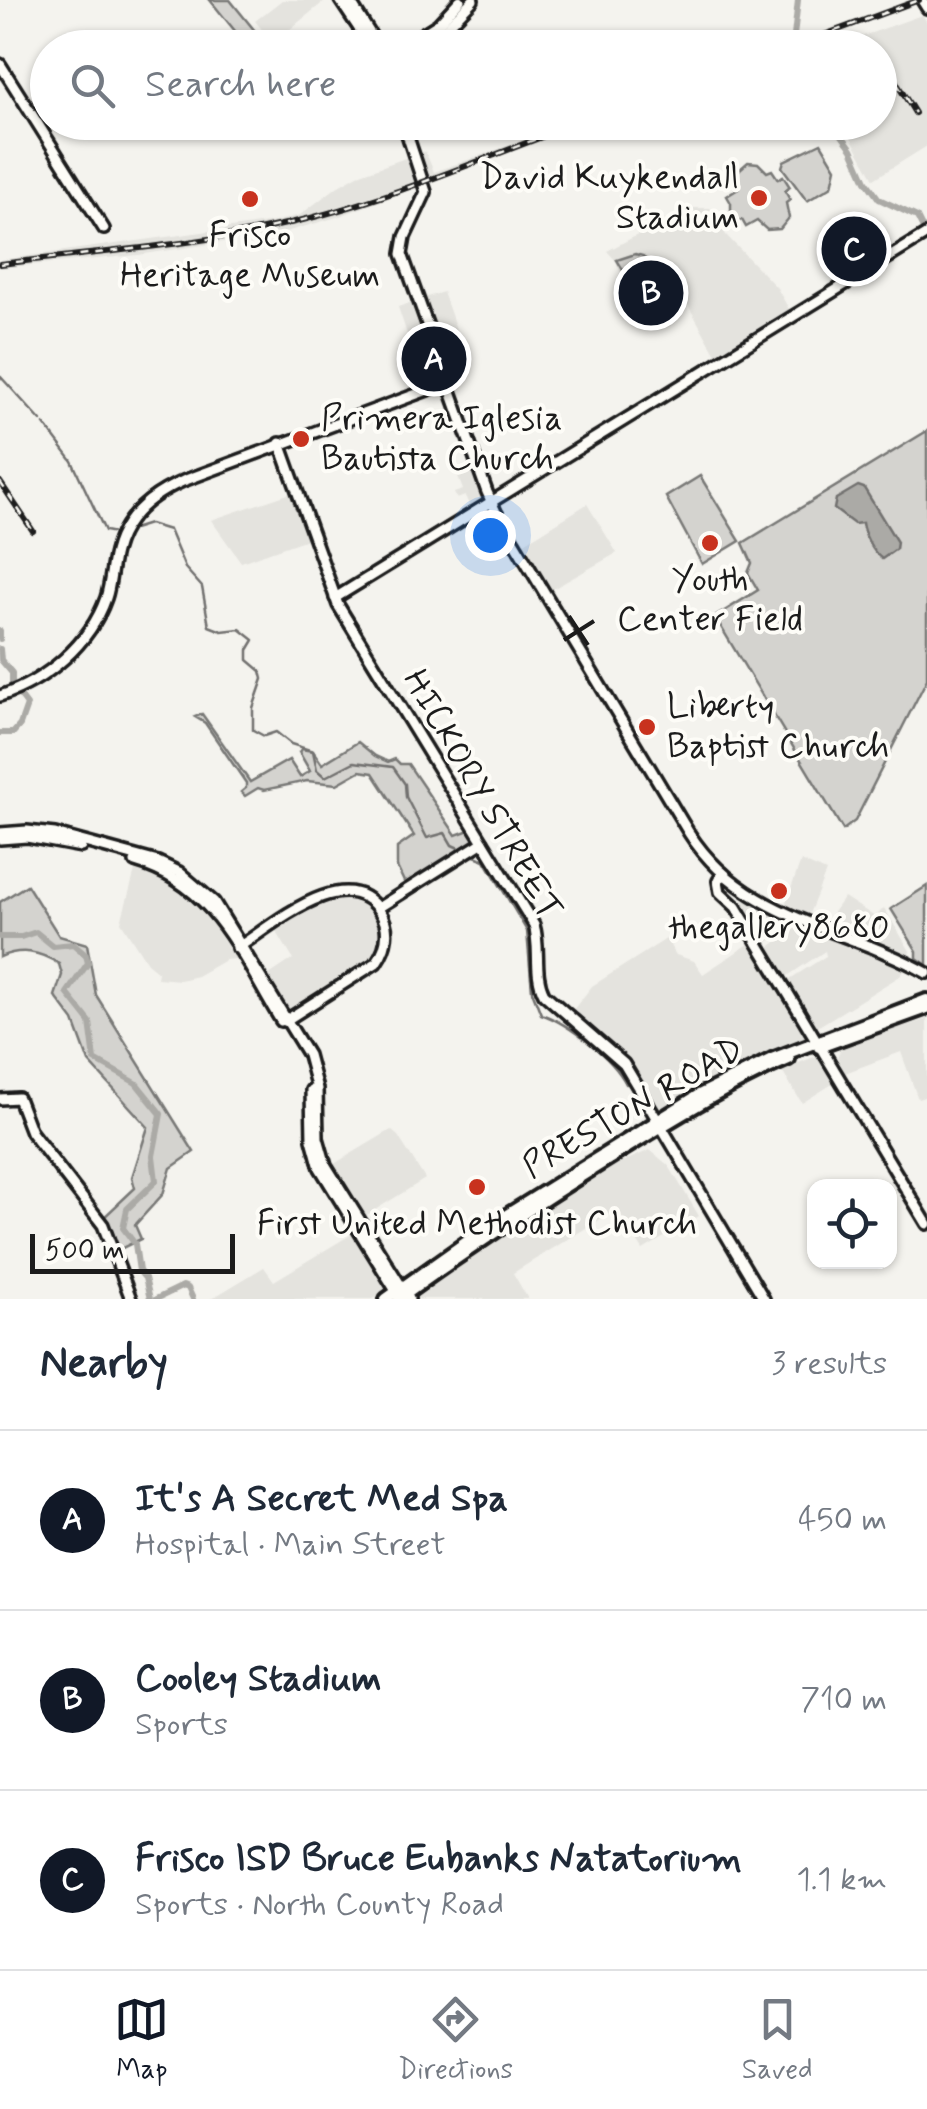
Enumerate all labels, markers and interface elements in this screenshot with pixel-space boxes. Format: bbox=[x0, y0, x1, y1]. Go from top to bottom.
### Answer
search box bbox=[30, 30, 897, 140]
icon: search bbox=[65, 58, 120, 113]
text: Search here bbox=[145, 61, 336, 110]
place label: David Kuykendall Stadium bbox=[480, 155, 739, 241]
marker: David Kuykendall Stadium bbox=[748, 187, 770, 209]
marker: Frisco Heritage Museum bbox=[239, 188, 261, 210]
pin: C bbox=[822, 212, 886, 286]
place label: Frisco Heritage Museum bbox=[120, 213, 380, 299]
pin: B bbox=[618, 256, 684, 330]
pin: A bbox=[402, 322, 466, 396]
place label: Primera Iglesia Bautista Church bbox=[321, 396, 562, 482]
marker: Primera Iglesia Bautista Church bbox=[290, 428, 312, 450]
your location bbox=[465, 510, 516, 561]
marker: Youth Center Field bbox=[699, 532, 721, 554]
place label: Youth Center Field bbox=[617, 557, 803, 643]
street label: HICKORY STREET bbox=[392, 661, 572, 929]
place label: Liberty Baptist Church bbox=[667, 684, 889, 770]
marker: Liberty Baptist Church bbox=[636, 716, 658, 738]
marker: thegallery8680 bbox=[768, 880, 790, 902]
place label: thegallery8680 bbox=[668, 905, 890, 951]
street label: PRESTON ROAD bbox=[514, 1026, 752, 1190]
marker: First United Methodist Church bbox=[466, 1176, 488, 1198]
map controls bbox=[807, 1179, 897, 1269]
button: locate bbox=[807, 1179, 897, 1269]
place label: First United Methodist Church bbox=[257, 1201, 697, 1247]
scale bar bbox=[30, 1229, 235, 1274]
text: 500 m bbox=[45, 1233, 125, 1270]
text: Nearby bbox=[40, 1337, 168, 1392]
text: 3 results bbox=[771, 1343, 887, 1385]
text: It's A Secret Med Spa bbox=[135, 1475, 508, 1524]
text: A bbox=[62, 1499, 83, 1541]
text: 450 m bbox=[798, 1499, 887, 1541]
text: Hospital · Main Street bbox=[135, 1524, 446, 1566]
text: Cooley Stadium bbox=[135, 1655, 382, 1704]
text: B bbox=[62, 1679, 83, 1721]
text: 710 m bbox=[800, 1679, 887, 1721]
text: Sports bbox=[135, 1704, 228, 1746]
text: Frisco ISD Bruce Eubanks Natatorium bbox=[135, 1835, 742, 1884]
text: C bbox=[61, 1859, 84, 1901]
text: 1.1 km bbox=[796, 1859, 887, 1901]
text: Sports · North County Road bbox=[135, 1884, 504, 1926]
tab: Map bbox=[114, 1992, 169, 2089]
tab: Directions bbox=[398, 1992, 513, 2089]
tab: Saved bbox=[742, 1992, 813, 2089]

